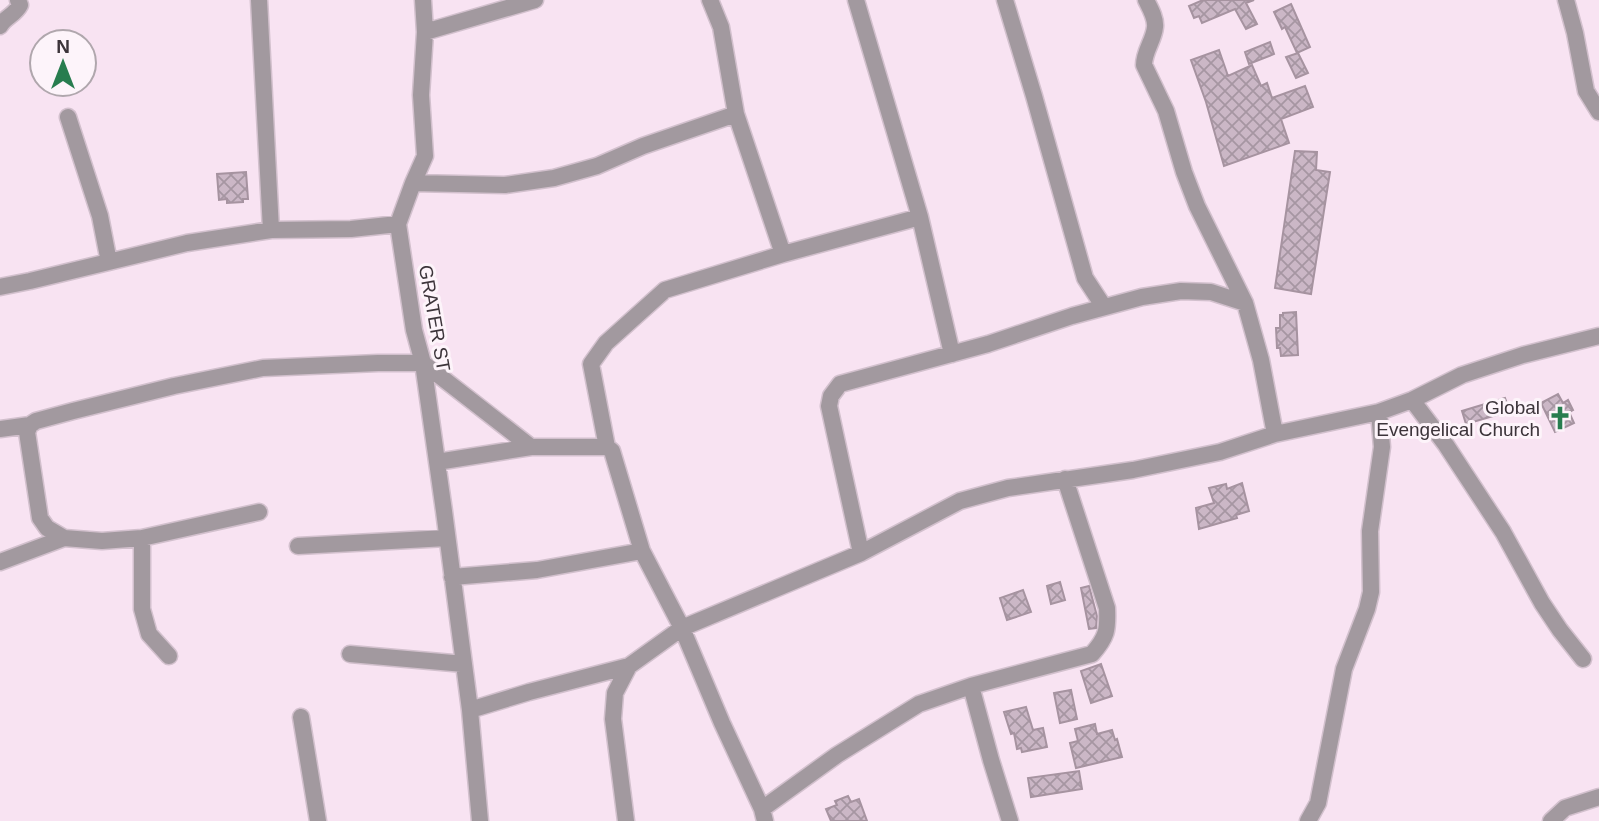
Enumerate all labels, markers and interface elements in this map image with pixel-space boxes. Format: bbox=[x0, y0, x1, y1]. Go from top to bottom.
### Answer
north arrow bbox=[28, 28, 98, 98]
text: N bbox=[56, 36, 70, 57]
street label: GRATER ST bbox=[415, 263, 454, 373]
place label: Global Evengelical Church bbox=[1376, 397, 1540, 440]
church icon: Global Evengelical Church bbox=[1546, 404, 1574, 432]

